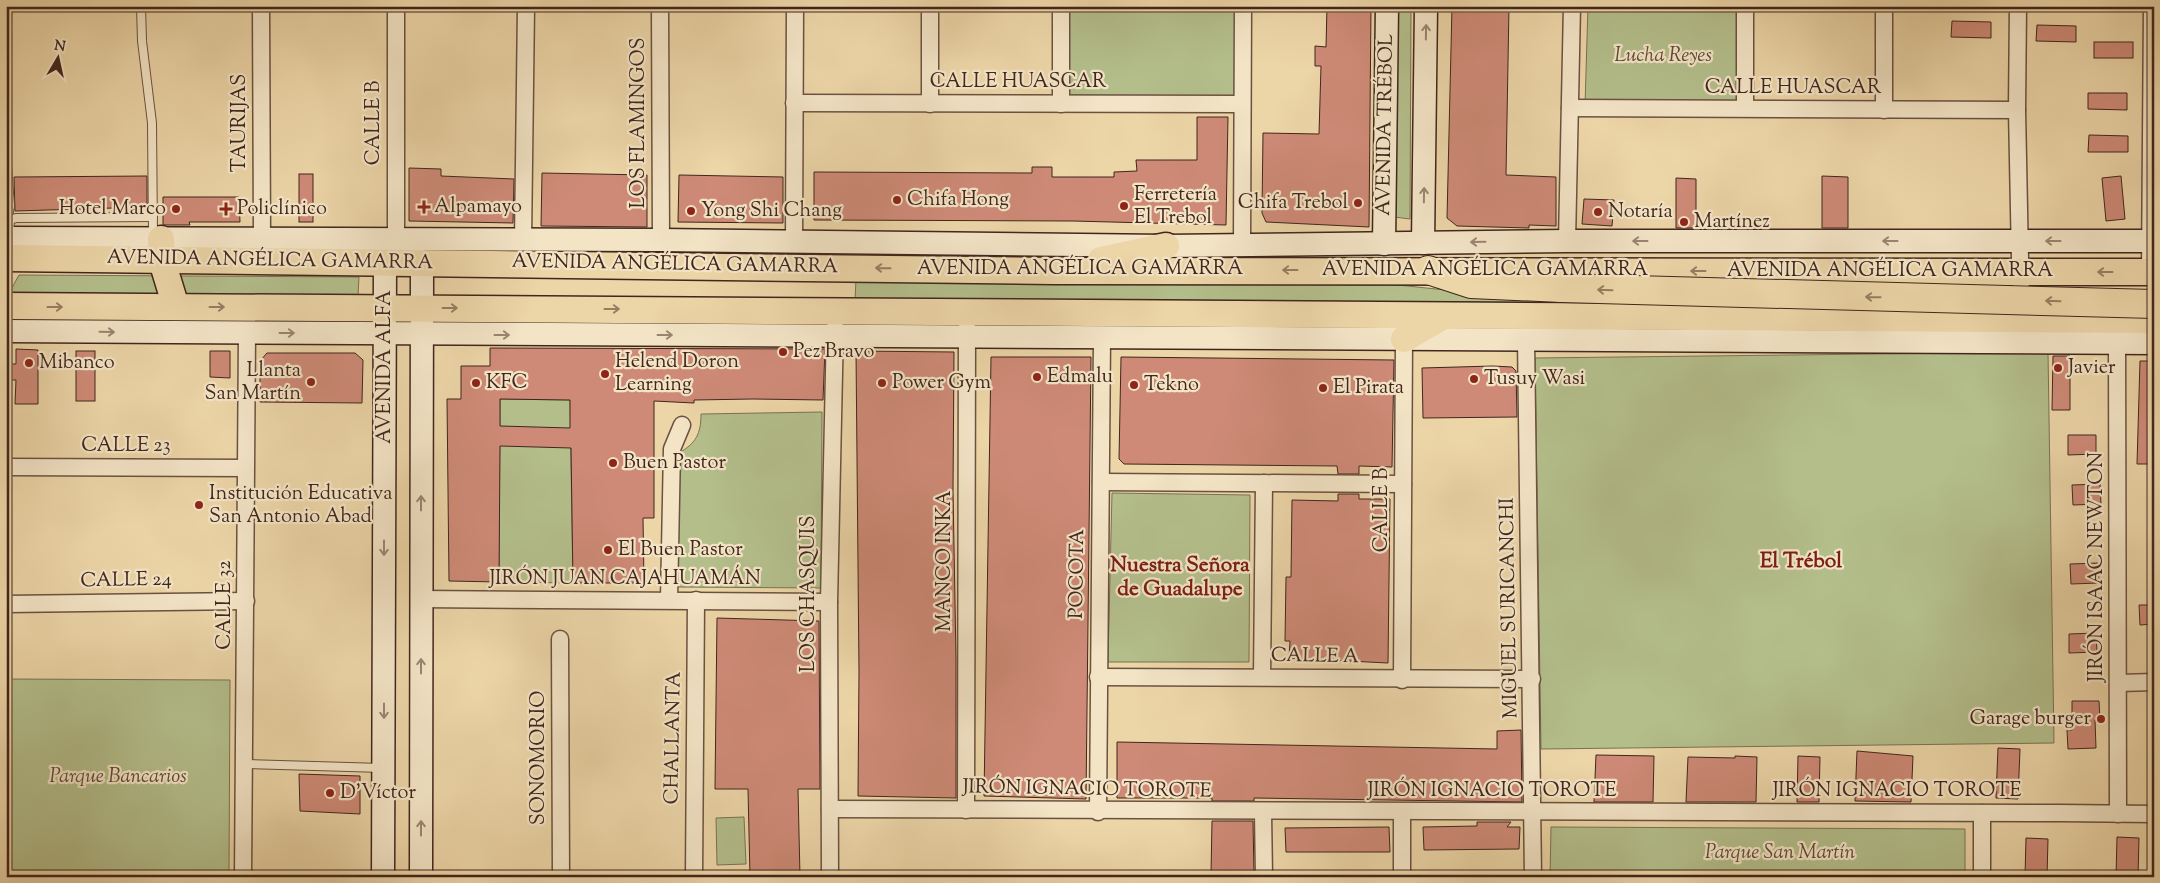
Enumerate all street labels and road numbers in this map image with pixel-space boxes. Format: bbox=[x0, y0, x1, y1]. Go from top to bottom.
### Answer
street label: AVENIDA TRÉBOL bbox=[1369, 34, 1402, 216]
street label: LOS FLAMINGOS bbox=[625, 38, 654, 208]
street label: CALLE HUASCAR bbox=[930, 68, 1107, 97]
street label: TAURIJAS bbox=[226, 74, 255, 172]
street label: CALLE HUASCAR bbox=[1705, 74, 1882, 103]
street label: CALLE B bbox=[360, 80, 389, 165]
street label: AVENIDA ANGÉLICA GAMARRA bbox=[106, 243, 434, 278]
street label: AVENIDA ANGÉLICA GAMARRA bbox=[511, 247, 839, 282]
street label: AVENIDA ANGÉLICA GAMARRA bbox=[917, 254, 1243, 284]
street label: AVENIDA ANGÉLICA GAMARRA bbox=[1322, 255, 1648, 285]
street label: AVENIDA ANGÉLICA GAMARRA bbox=[1727, 256, 2053, 286]
street label: AVENIDA ALFA bbox=[371, 290, 400, 444]
street label: CALLE 23 bbox=[81, 432, 171, 461]
street label: JIRÓN ISAAC NEWTON bbox=[2082, 452, 2112, 683]
street label: CALLE B bbox=[1368, 467, 1397, 552]
street label: MANCO INKA bbox=[931, 490, 960, 632]
street label: MIGUEL SURICANCHI bbox=[1494, 497, 1526, 719]
street label: LOS CHASQUIS bbox=[795, 516, 824, 672]
street label: POCOTA bbox=[1063, 529, 1093, 619]
street label: CALLE 32 bbox=[211, 560, 240, 650]
street label: JIRÓN JUAN CAJAHUAMÁN bbox=[488, 564, 761, 594]
street label: CALLE 24 bbox=[80, 566, 172, 596]
street label: CALLE A bbox=[1271, 642, 1359, 672]
street label: CHALLANTA bbox=[658, 671, 690, 805]
street label: SONOMORIO bbox=[525, 691, 554, 825]
street label: JIRÓN IGNACIO TOROTE bbox=[961, 772, 1212, 807]
street label: JIRÓN IGNACIO TOROTE bbox=[1366, 776, 1617, 806]
street label: JIRÓN IGNACIO TOROTE bbox=[1771, 776, 2022, 806]

